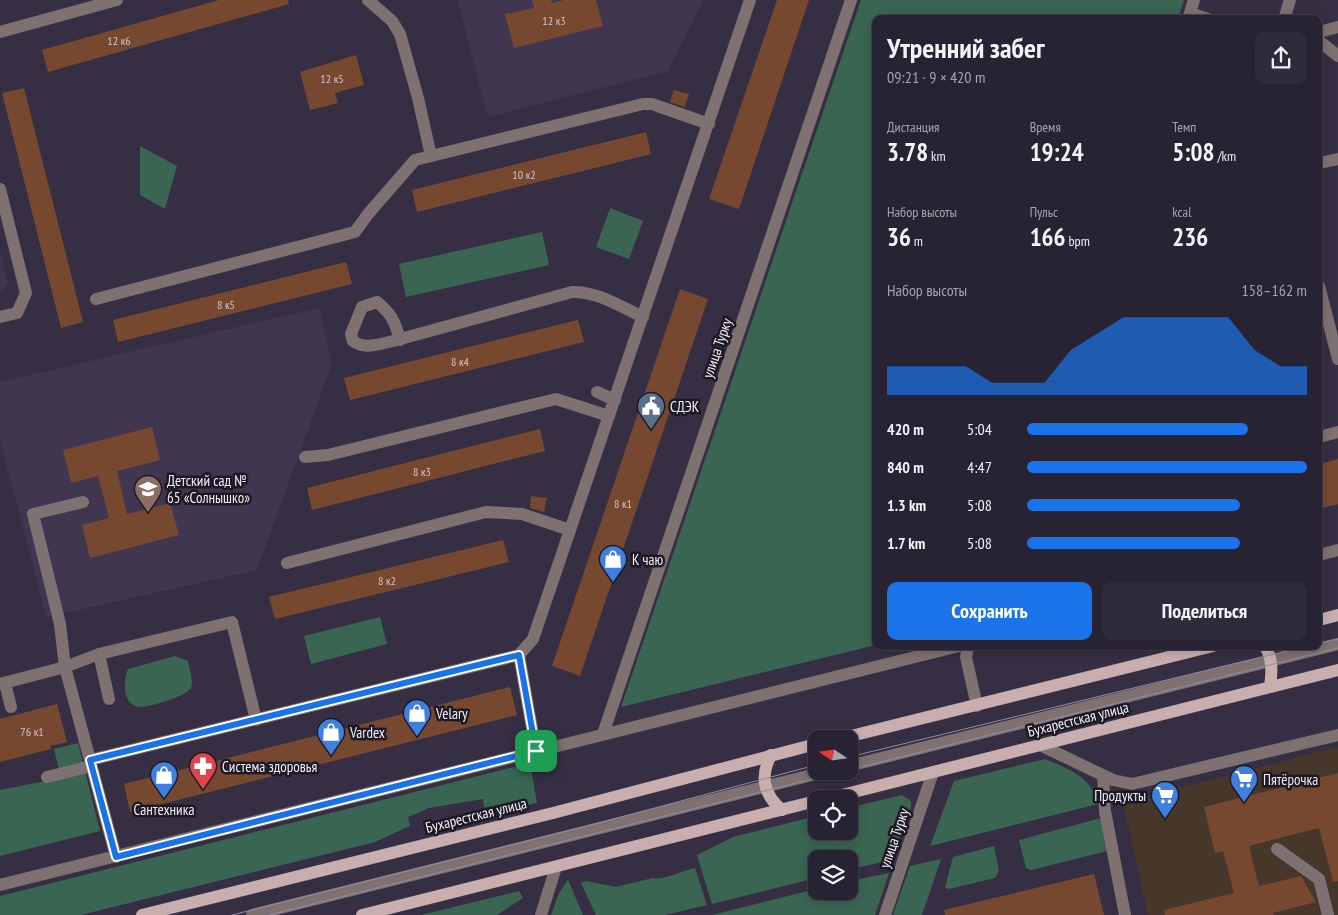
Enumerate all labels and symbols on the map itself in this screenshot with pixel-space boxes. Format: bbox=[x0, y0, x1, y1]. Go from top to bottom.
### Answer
house number: 12 к3 bbox=[542, 13, 566, 28]
house number: 12 к6 bbox=[107, 33, 131, 48]
house number: 12 к5 bbox=[320, 71, 344, 86]
house number: 10 к2 bbox=[512, 167, 536, 182]
house number: 8 к5 bbox=[217, 297, 235, 312]
street label: улица Турку bbox=[698, 315, 736, 381]
house number: 8 к4 bbox=[451, 354, 470, 369]
public building icon: СДЭК bbox=[636, 391, 666, 430]
place label: СДЭК bbox=[670, 397, 700, 416]
house number: 8 к3 bbox=[413, 464, 431, 479]
place label: Детский сад № 65 «Солнышко» bbox=[167, 471, 250, 507]
school or university icon: Детский сад № 65 «Солнышко» bbox=[133, 474, 163, 513]
house number: 8 к1 bbox=[614, 496, 632, 511]
shop icon: К чаю bbox=[598, 544, 628, 583]
place label: К чаю bbox=[632, 550, 664, 569]
house number: 8 к2 bbox=[378, 573, 396, 588]
street label: Бухарестская улица bbox=[1025, 697, 1131, 741]
shop icon: Velary bbox=[402, 698, 432, 737]
place label: Velary bbox=[435, 704, 468, 723]
shop icon: Vardex bbox=[316, 717, 346, 756]
place label: Vardex bbox=[349, 723, 385, 742]
house number: 76 к1 bbox=[20, 724, 44, 739]
pin bbox=[515, 730, 557, 772]
north arrow bbox=[808, 730, 858, 780]
pharmacy icon: Система здоровья bbox=[188, 751, 218, 790]
place label: Система здоровья bbox=[222, 757, 318, 776]
shop icon: Сантехника bbox=[149, 760, 179, 799]
supermarket icon: Пятёрочка bbox=[1229, 764, 1259, 803]
place label: Пятёрочка bbox=[1263, 770, 1318, 789]
supermarket icon: Продукты bbox=[1150, 780, 1180, 819]
place label: Продукты bbox=[1094, 786, 1146, 805]
street label: Бухарестская улица bbox=[423, 793, 529, 837]
place label: Сантехника bbox=[133, 800, 195, 819]
street label: улица Турку bbox=[875, 805, 913, 871]

